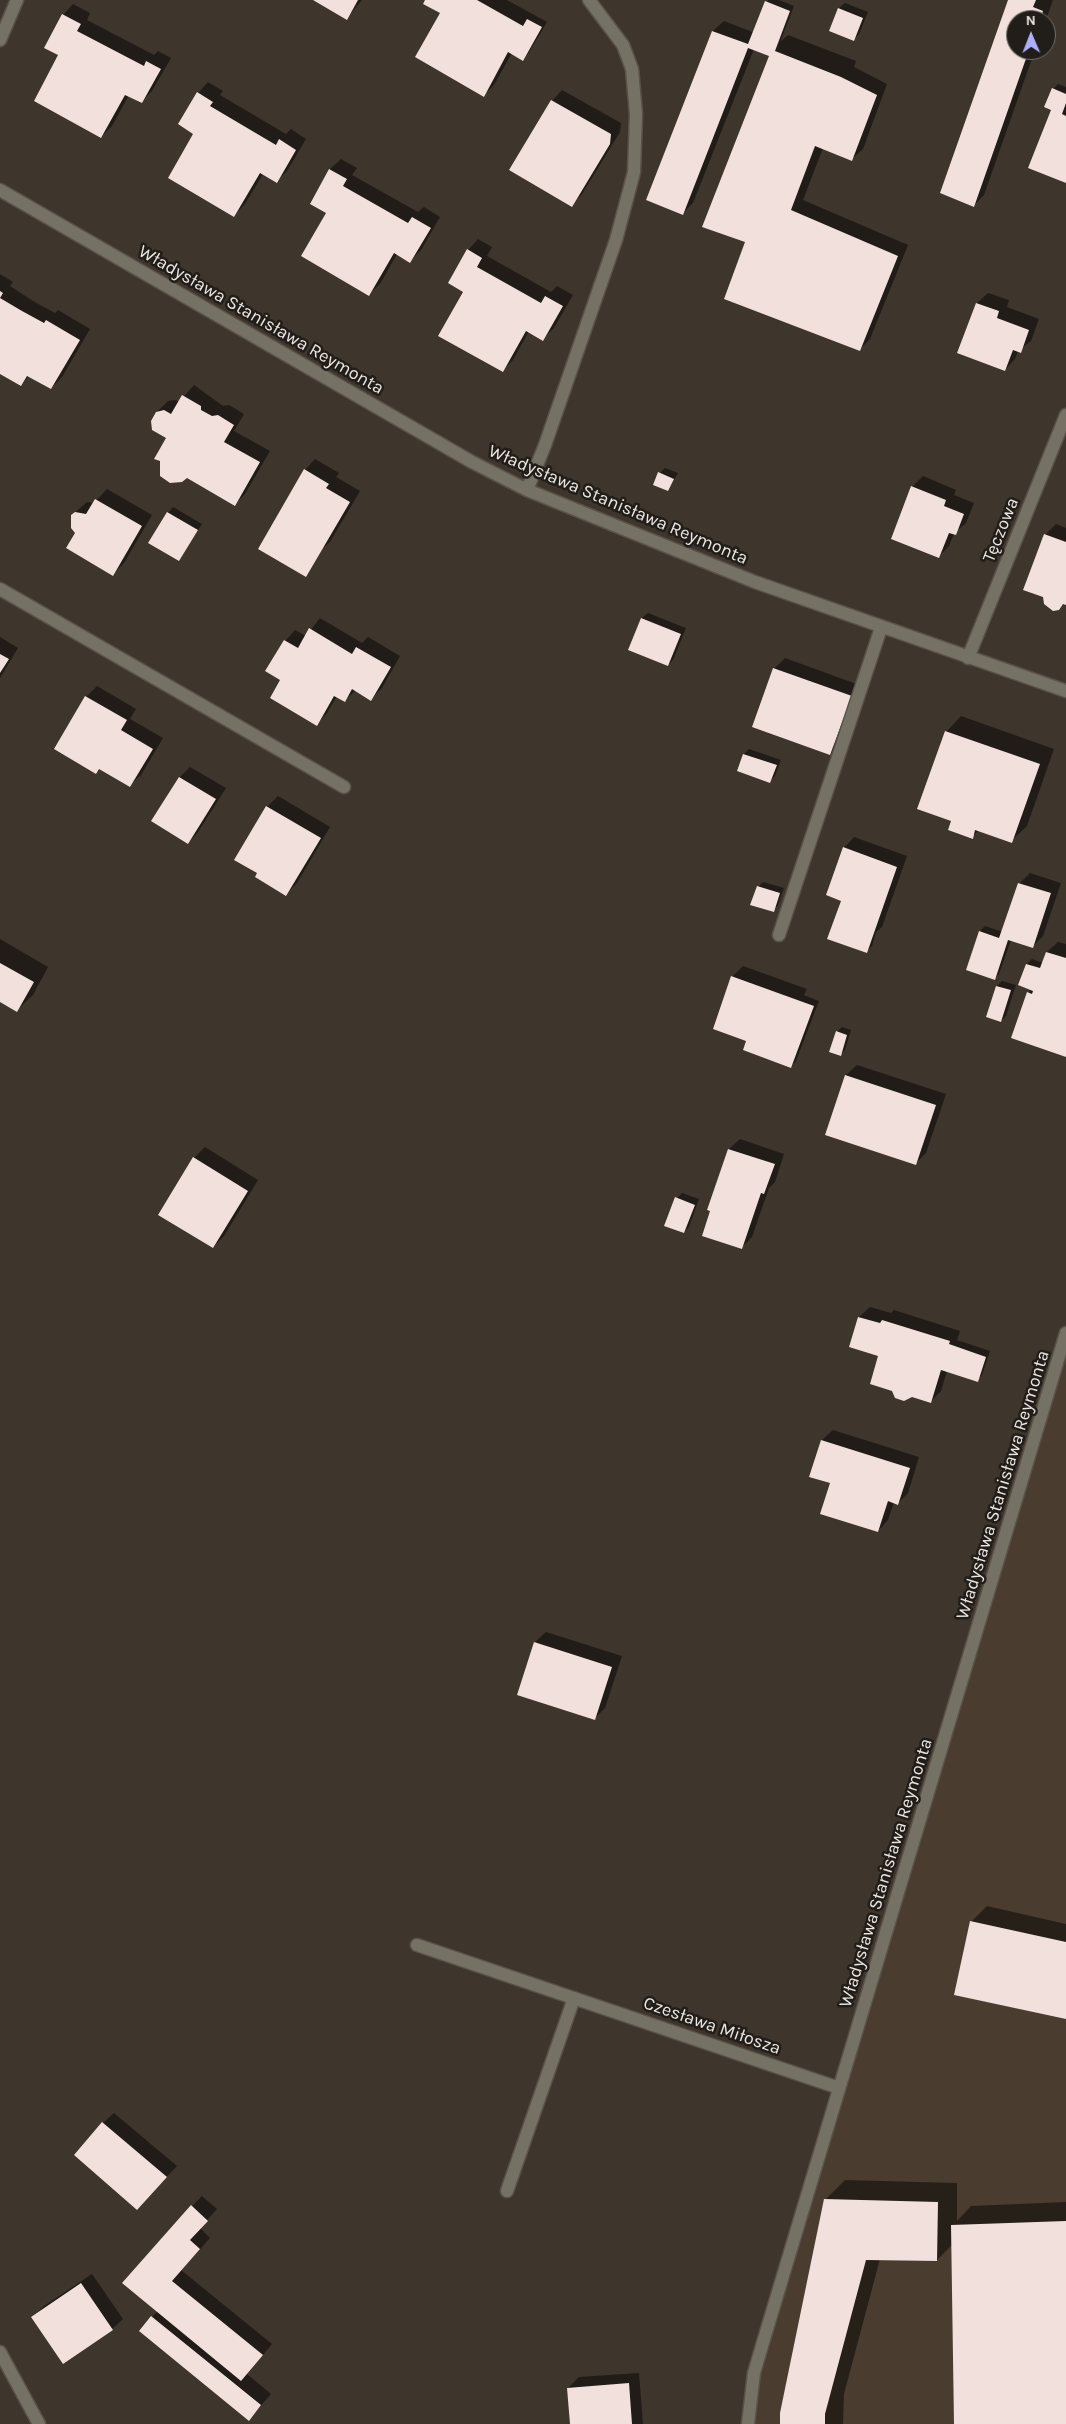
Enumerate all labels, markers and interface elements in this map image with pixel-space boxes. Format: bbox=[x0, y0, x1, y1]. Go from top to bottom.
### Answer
north arrow bbox=[1006, 10, 1056, 60]
text: N bbox=[1026, 12, 1036, 29]
street label: Władysława Stanisława Reymonta bbox=[134, 241, 388, 399]
street label: Władysława Stanisława Reymonta bbox=[485, 440, 751, 570]
street label: Tęczowa bbox=[978, 495, 1024, 565]
street label: Władysława Stanisława Reymonta bbox=[952, 1348, 1054, 1622]
street label: Władysława Stanisława Reymonta bbox=[835, 1736, 937, 2010]
street label: Czesława Miłosza bbox=[640, 1992, 784, 2060]

